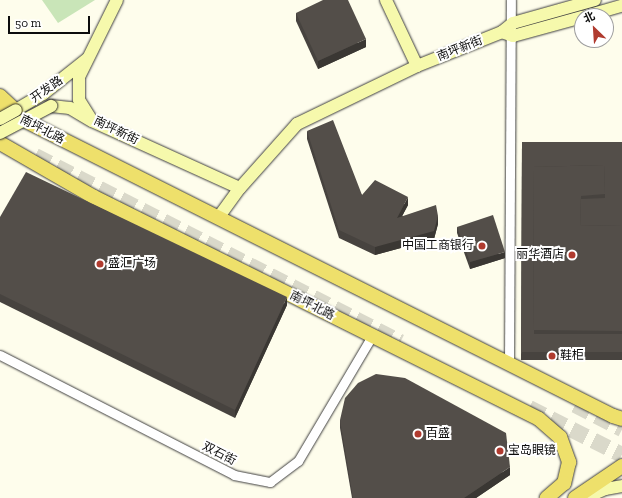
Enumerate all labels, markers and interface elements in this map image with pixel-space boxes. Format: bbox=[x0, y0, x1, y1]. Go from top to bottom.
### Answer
scale bar bbox=[10, 8, 92, 34]
north arrow bbox=[574, 8, 614, 48]
text: 北 bbox=[581, 9, 597, 26]
text: 50 m bbox=[15, 16, 41, 30]
street label: 南坪新街 bbox=[435, 33, 485, 65]
street label: 开发路 bbox=[28, 74, 66, 106]
street label: 南坪北路 bbox=[17, 113, 67, 147]
street label: 南坪新街 bbox=[91, 114, 141, 148]
place label: 中国工商银行 bbox=[402, 239, 474, 253]
marker: 中国工商银行 bbox=[477, 241, 487, 251]
place label: 丽华酒店 bbox=[516, 248, 564, 262]
marker: 丽华酒店 bbox=[567, 250, 577, 260]
place label: 盛汇广场 bbox=[108, 257, 156, 271]
marker: 盛汇广场 bbox=[95, 259, 105, 269]
street label: 南坪北路 bbox=[287, 289, 337, 323]
place label: 鞋柜 bbox=[560, 349, 584, 363]
marker: 鞋柜 bbox=[547, 351, 557, 361]
place label: 百盛 bbox=[426, 427, 450, 441]
marker: 百盛 bbox=[413, 429, 423, 439]
street label: 双石街 bbox=[200, 439, 238, 469]
place label: 宝岛眼镜 bbox=[508, 444, 556, 458]
marker: 宝岛眼镜 bbox=[495, 446, 505, 456]

